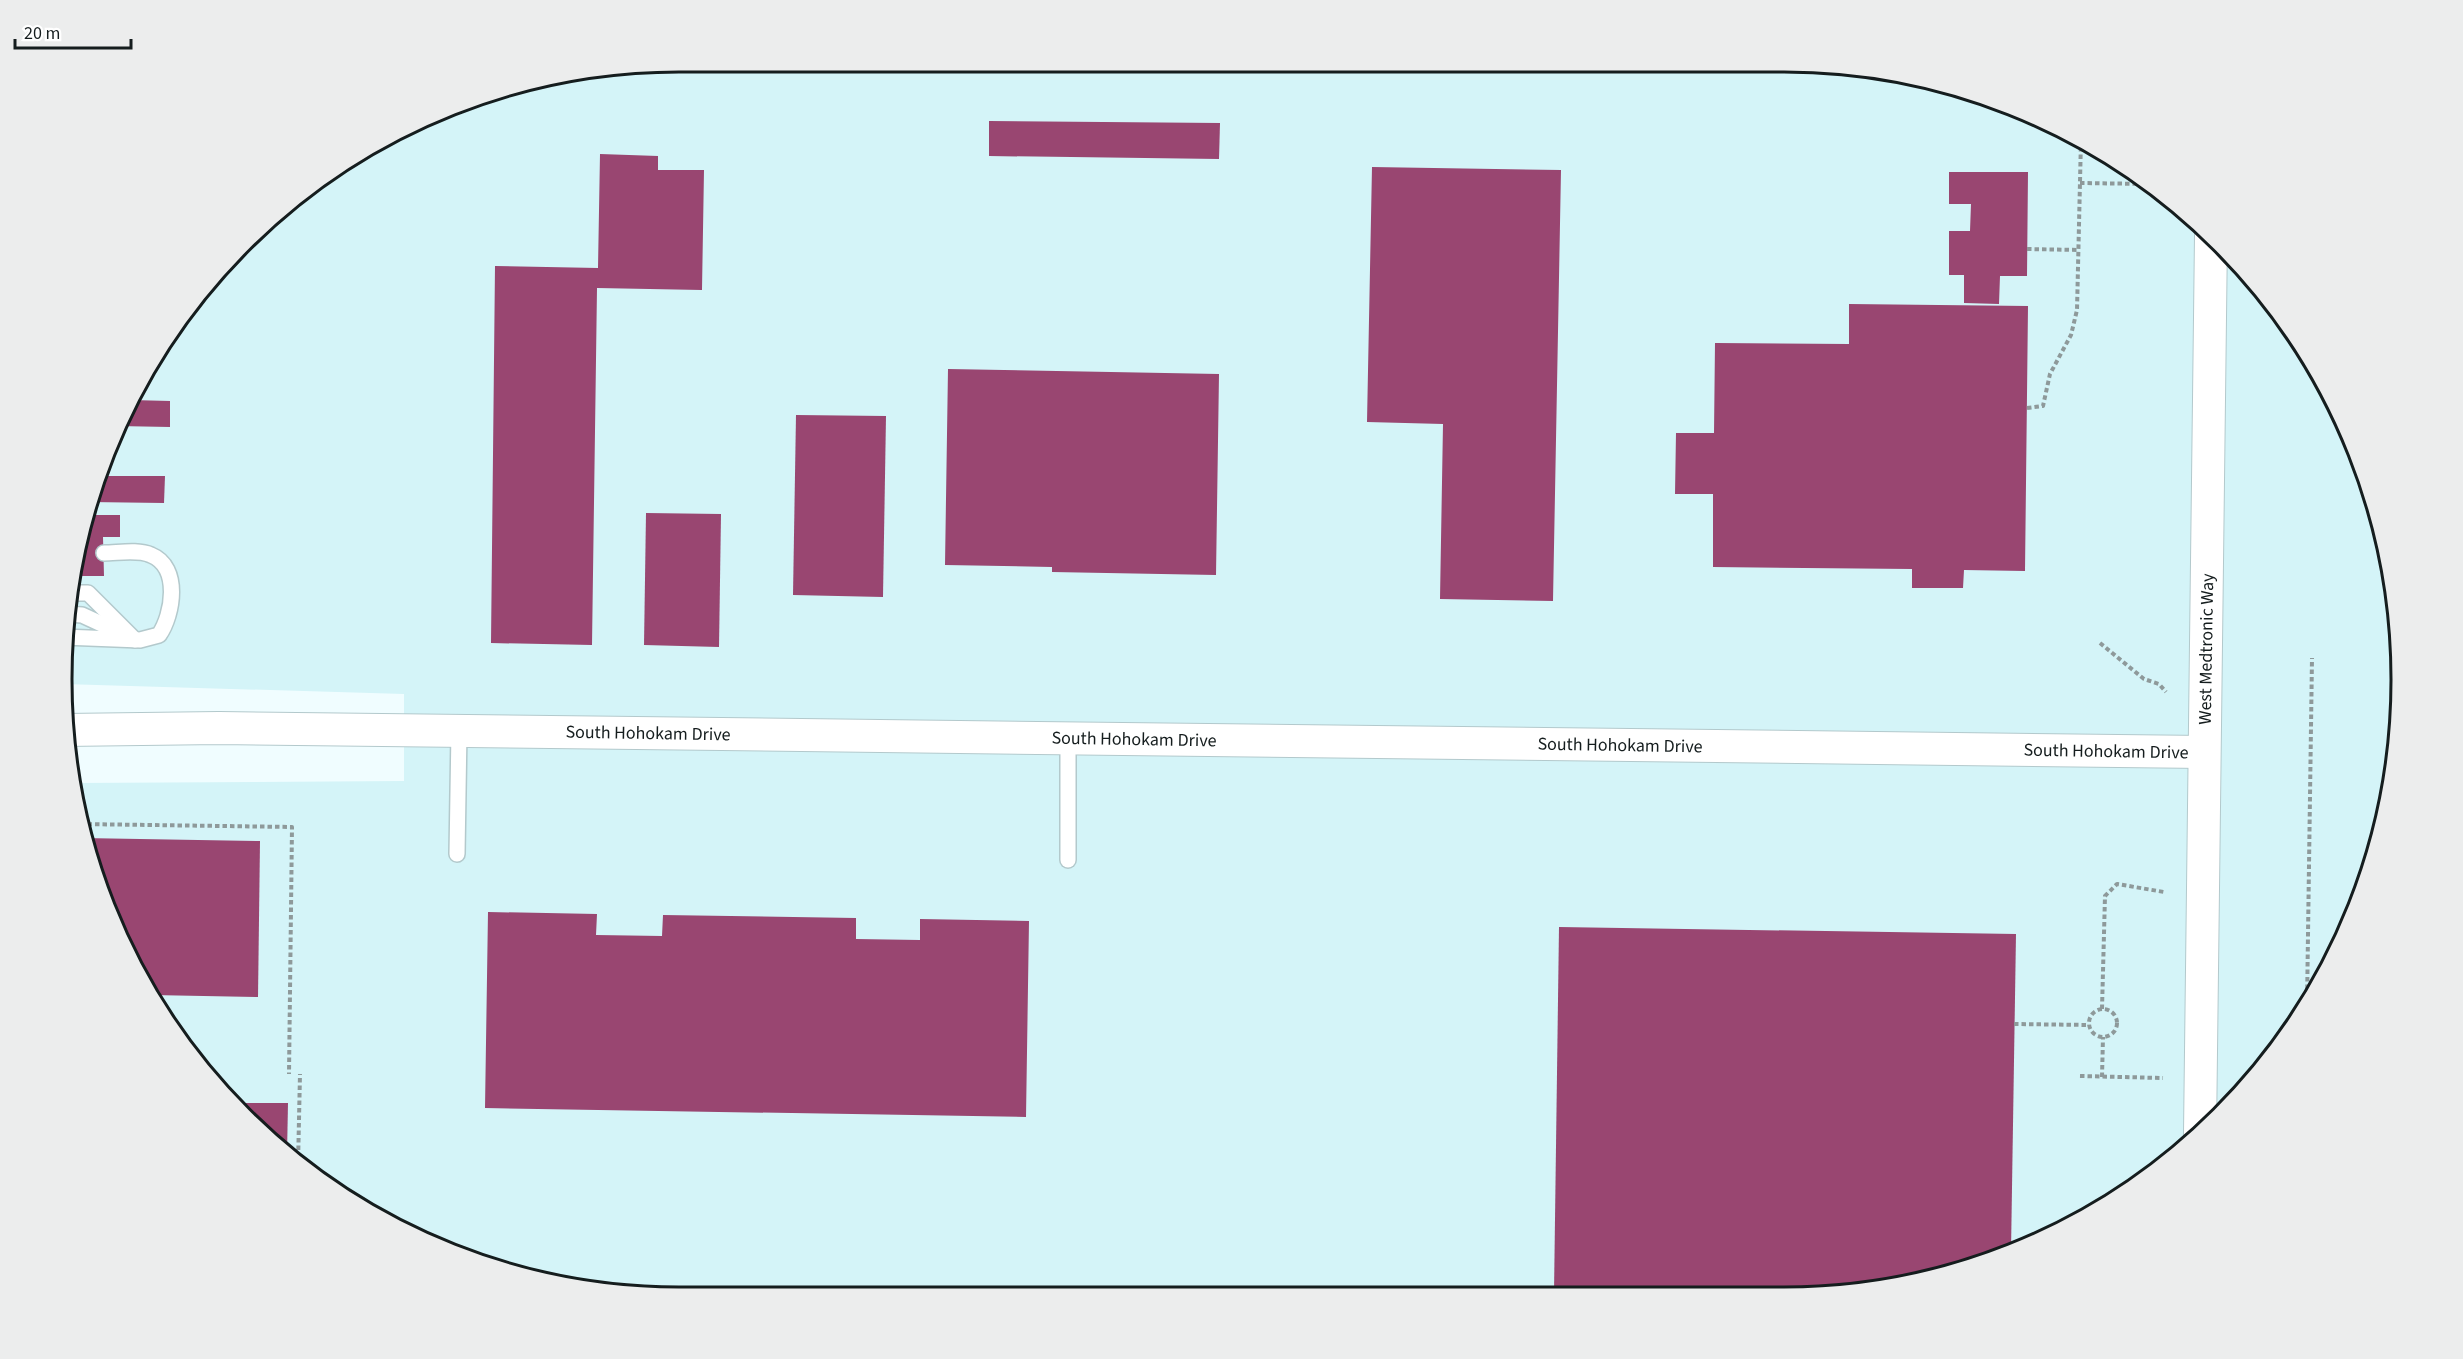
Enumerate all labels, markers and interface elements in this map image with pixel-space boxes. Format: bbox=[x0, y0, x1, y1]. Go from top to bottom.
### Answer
scale bar bbox=[15, 12, 130, 50]
text: 20 m bbox=[24, 21, 60, 46]
street label: West Medtronic Way bbox=[2193, 573, 2220, 725]
street label: South Hohokam Drive bbox=[565, 720, 731, 747]
street label: South Hohokam Drive bbox=[1051, 726, 1217, 753]
street label: South Hohokam Drive bbox=[1537, 732, 1703, 759]
street label: South Hohokam Drive bbox=[2023, 738, 2189, 765]

